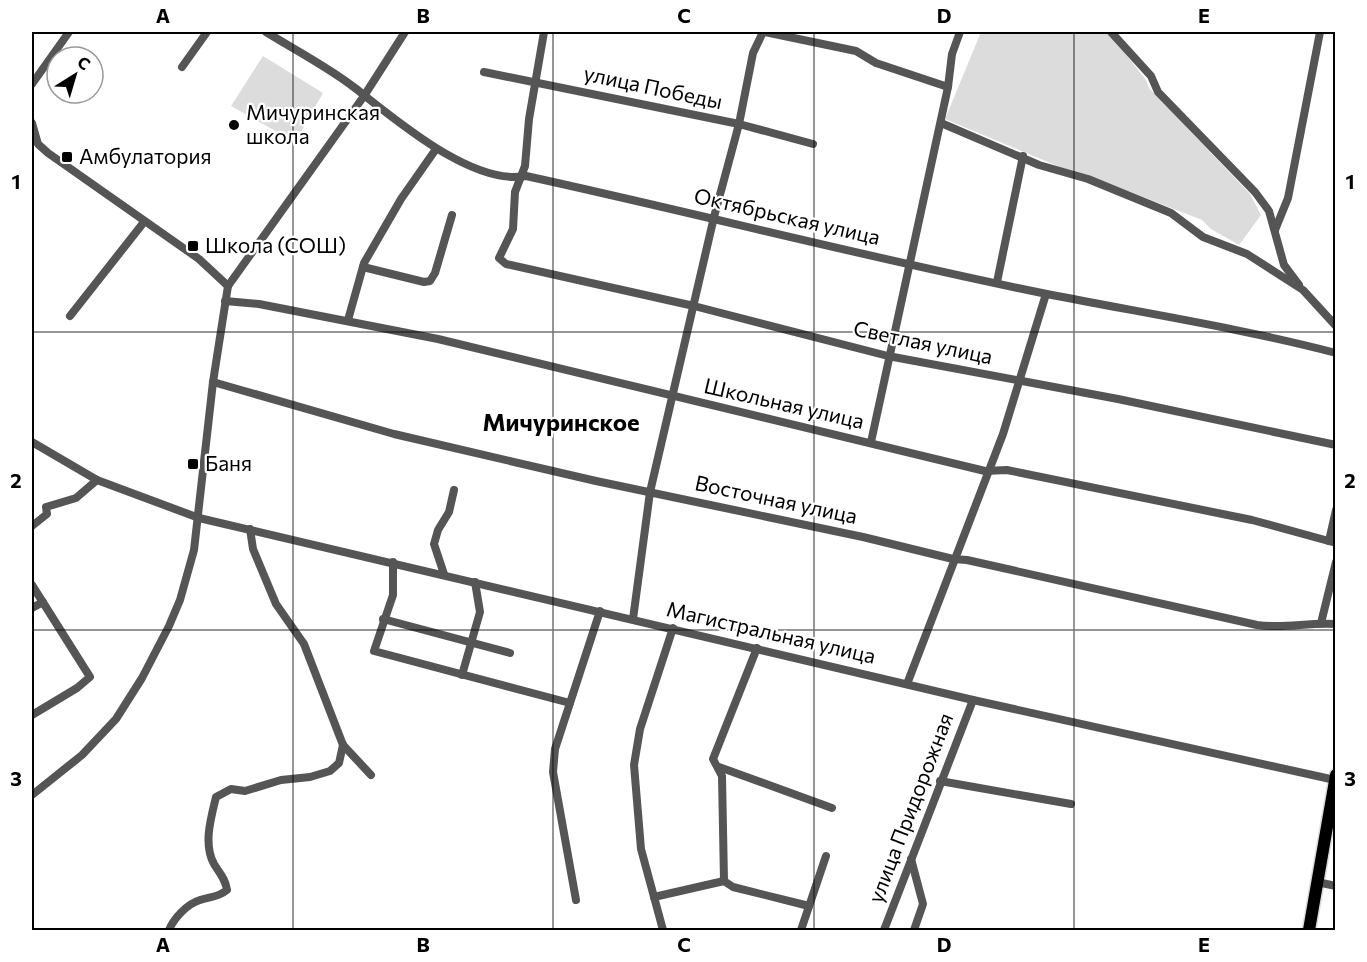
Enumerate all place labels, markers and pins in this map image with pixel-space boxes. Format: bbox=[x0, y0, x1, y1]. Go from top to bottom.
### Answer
place label: Мичуринская школа bbox=[246, 99, 380, 148]
marker: Мичуринская школа bbox=[227, 118, 241, 132]
place label: Амбулатория bbox=[79, 143, 212, 168]
marker: Амбулатория bbox=[60, 150, 74, 164]
place label: Школа (СОШ) bbox=[205, 232, 346, 257]
marker: Школа (СОШ) bbox=[186, 239, 200, 253]
place label: Баня bbox=[205, 450, 252, 475]
marker: Баня bbox=[186, 457, 200, 471]

